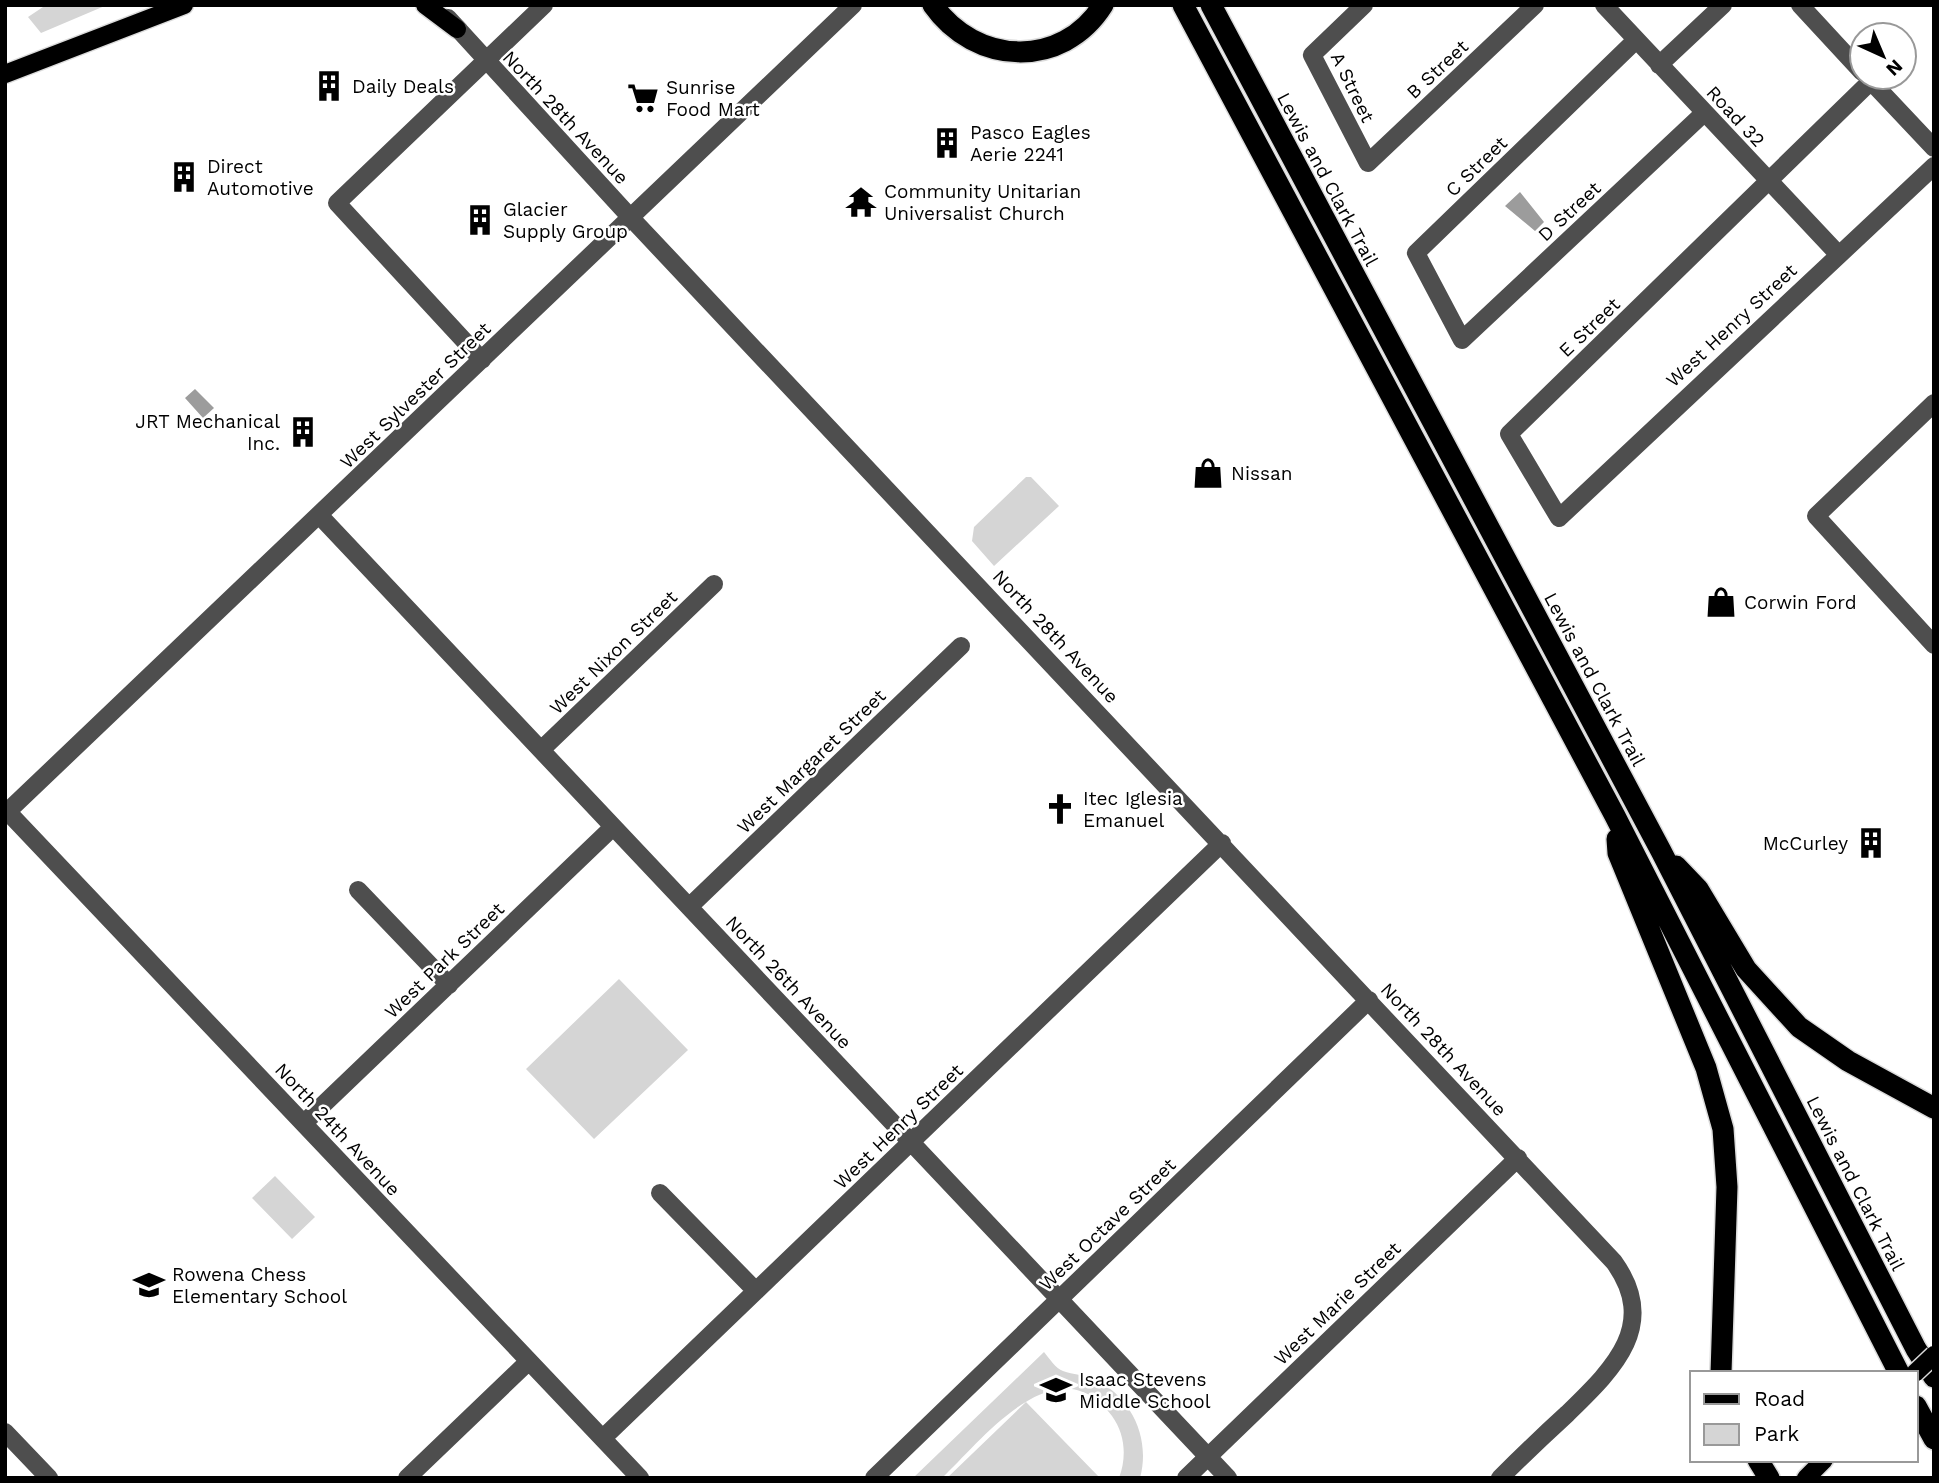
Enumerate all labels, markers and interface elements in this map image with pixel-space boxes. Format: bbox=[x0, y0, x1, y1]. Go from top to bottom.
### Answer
north arrow bbox=[1848, 21, 1918, 91]
street label: B Street bbox=[1402, 35, 1473, 104]
street label: North 28th Avenue bbox=[498, 46, 633, 189]
street label: A Street bbox=[1326, 48, 1379, 126]
text: N bbox=[1881, 55, 1908, 81]
building icon: Daily Deals bbox=[312, 69, 346, 103]
place label: Daily Deals bbox=[352, 75, 454, 98]
place label: Sunrise Food Mart bbox=[666, 76, 760, 121]
supermarket icon: Sunrise Food Mart bbox=[626, 81, 660, 115]
street label: Road 32 bbox=[1702, 81, 1770, 152]
street label: Lewis and Clark Trail bbox=[1272, 89, 1383, 270]
place label: Pasco Eagles Aerie 2241 bbox=[970, 121, 1091, 166]
building icon: Pasco Eagles Aerie 2241 bbox=[930, 126, 964, 160]
street label: C Street bbox=[1441, 131, 1512, 201]
place label: Direct Automotive bbox=[207, 155, 314, 200]
building icon: Direct Automotive bbox=[167, 160, 201, 194]
street label: D Street bbox=[1533, 177, 1606, 246]
place label: Community Unitarian Universalist Church bbox=[884, 180, 1081, 225]
temple icon: Community Unitarian Universalist Church bbox=[844, 185, 878, 219]
place label: Glacier Supply Group bbox=[503, 198, 628, 243]
building icon: Glacier Supply Group bbox=[463, 203, 497, 237]
street label: West Henry Street bbox=[1661, 259, 1801, 392]
street label: E Street bbox=[1554, 293, 1625, 362]
street label: West Sylvester Street bbox=[335, 317, 496, 473]
place label: JRT Mechanical Inc. bbox=[135, 410, 280, 455]
building icon: JRT Mechanical Inc. bbox=[286, 415, 320, 449]
shop icon: Nissan bbox=[1191, 456, 1225, 490]
place label: Nissan bbox=[1231, 462, 1293, 485]
street label: North 28th Avenue bbox=[988, 565, 1123, 708]
street label: West Nixon Street bbox=[545, 585, 682, 719]
shop icon: Corwin Ford bbox=[1704, 585, 1738, 619]
street label: Lewis and Clark Trail bbox=[1539, 589, 1650, 770]
place label: Corwin Ford bbox=[1744, 591, 1857, 614]
street label: West Margaret Street bbox=[732, 684, 891, 838]
place label: Itec Iglesia Emanuel bbox=[1083, 787, 1183, 832]
church icon: Itec Iglesia Emanuel bbox=[1043, 792, 1077, 826]
building icon: McCurley bbox=[1854, 826, 1888, 860]
place label: McCurley bbox=[1763, 832, 1848, 855]
street label: West Park Street bbox=[380, 897, 509, 1023]
street label: North 26th Avenue bbox=[721, 911, 856, 1054]
street label: North 28th Avenue bbox=[1376, 978, 1511, 1121]
street label: North 24th Avenue bbox=[270, 1058, 405, 1201]
street label: West Henry Street bbox=[829, 1059, 968, 1194]
street label: Lewis and Clark Trail bbox=[1801, 1092, 1910, 1275]
street label: West Octave Street bbox=[1034, 1153, 1180, 1295]
street label: West Marie Street bbox=[1269, 1237, 1406, 1370]
place label: Rowena Chess Elementary School bbox=[172, 1263, 347, 1308]
school or university icon: Rowena Chess Elementary School bbox=[132, 1268, 166, 1302]
place label: Isaac Stevens Middle School bbox=[1079, 1368, 1211, 1413]
legend bbox=[1690, 1371, 1918, 1462]
school or university icon: Isaac Stevens Middle School bbox=[1039, 1373, 1073, 1407]
text: Road bbox=[1754, 1386, 1805, 1411]
text: Park bbox=[1754, 1421, 1799, 1446]

